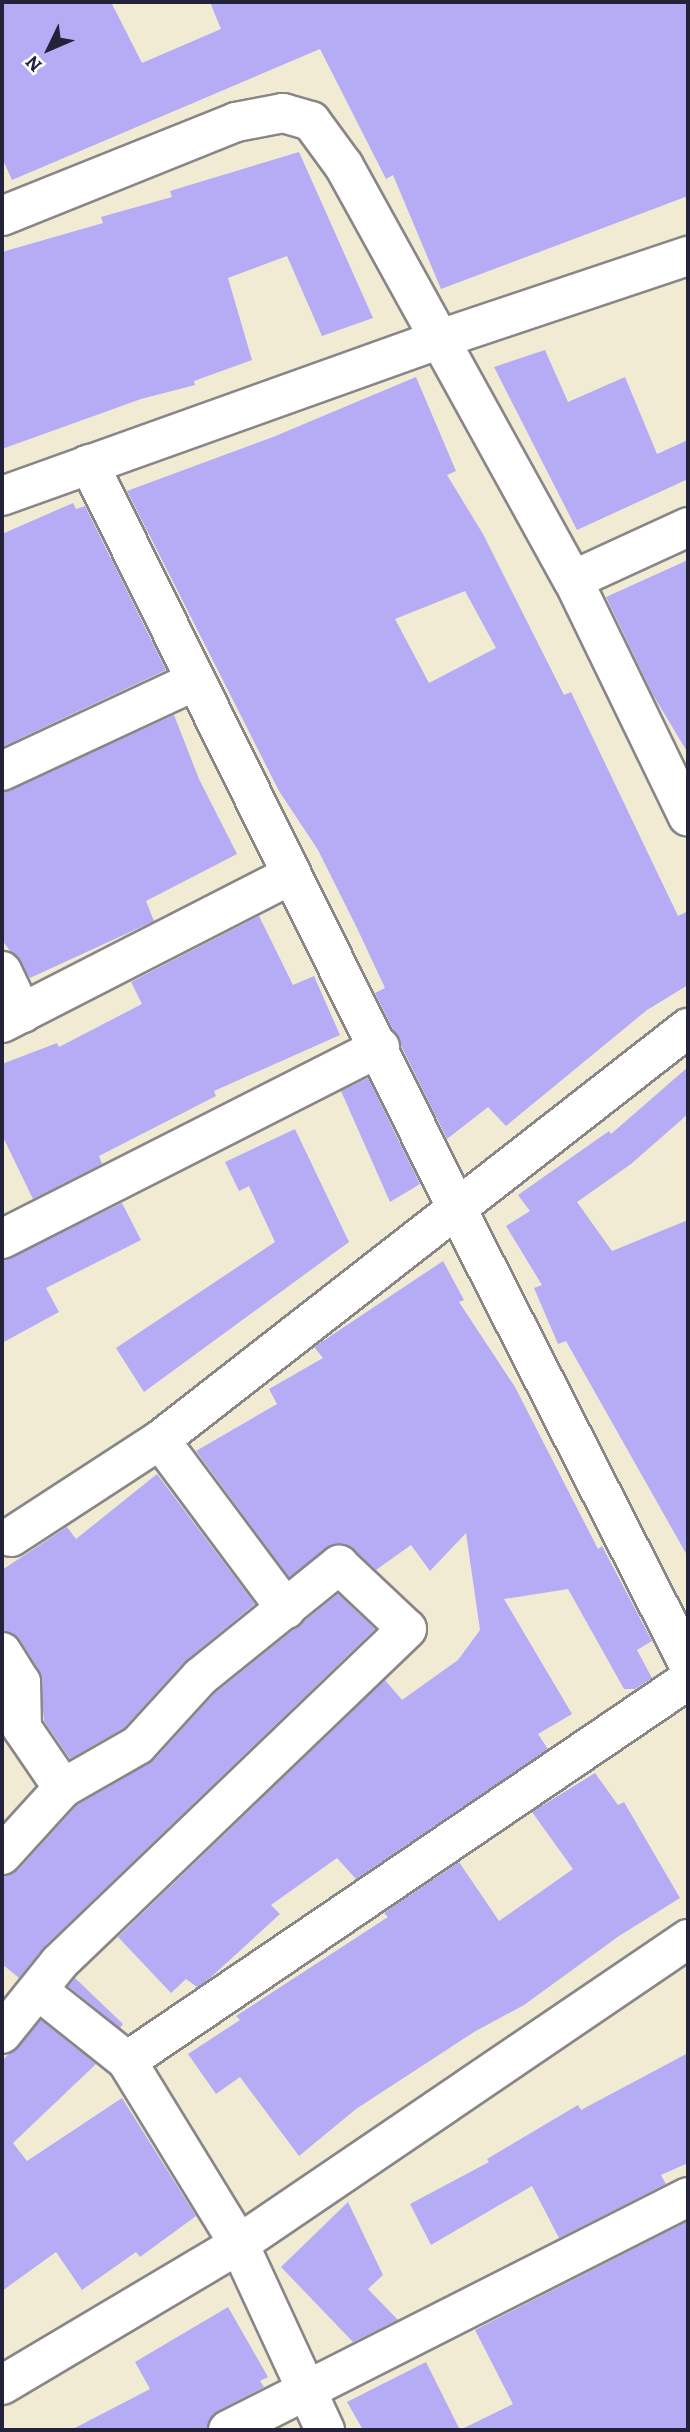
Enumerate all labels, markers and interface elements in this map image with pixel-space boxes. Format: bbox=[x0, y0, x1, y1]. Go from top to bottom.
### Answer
north arrow bbox=[14, 14, 84, 84]
text: N bbox=[20, 50, 48, 78]

